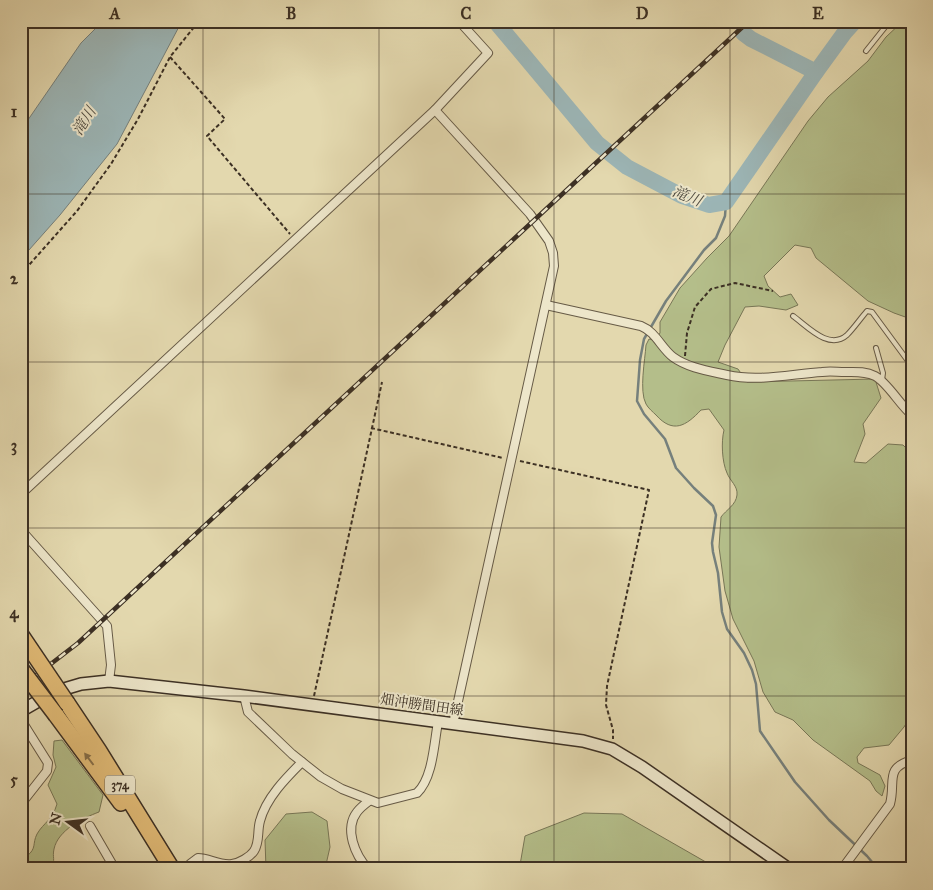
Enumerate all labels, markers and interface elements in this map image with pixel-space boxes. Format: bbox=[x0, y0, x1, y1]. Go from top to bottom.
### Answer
text: A bbox=[109, 4, 121, 23]
text: B bbox=[286, 4, 296, 23]
text: C bbox=[461, 4, 472, 23]
text: D bbox=[636, 4, 649, 23]
text: E bbox=[812, 4, 824, 23]
text: 1 bbox=[11, 102, 18, 121]
water label: 滝川 bbox=[68, 102, 101, 138]
water label: 滝川 bbox=[670, 182, 706, 211]
text: 2 bbox=[10, 269, 19, 288]
text: 3 bbox=[11, 436, 17, 456]
text: 4 bbox=[10, 603, 20, 623]
street label: 畑沖勝間田線 bbox=[379, 691, 465, 719]
one-way arrow bbox=[83, 753, 94, 766]
text: 5 bbox=[10, 770, 18, 789]
road number: 374 bbox=[105, 776, 135, 794]
north arrow bbox=[42, 798, 92, 848]
text: N bbox=[46, 811, 66, 827]

